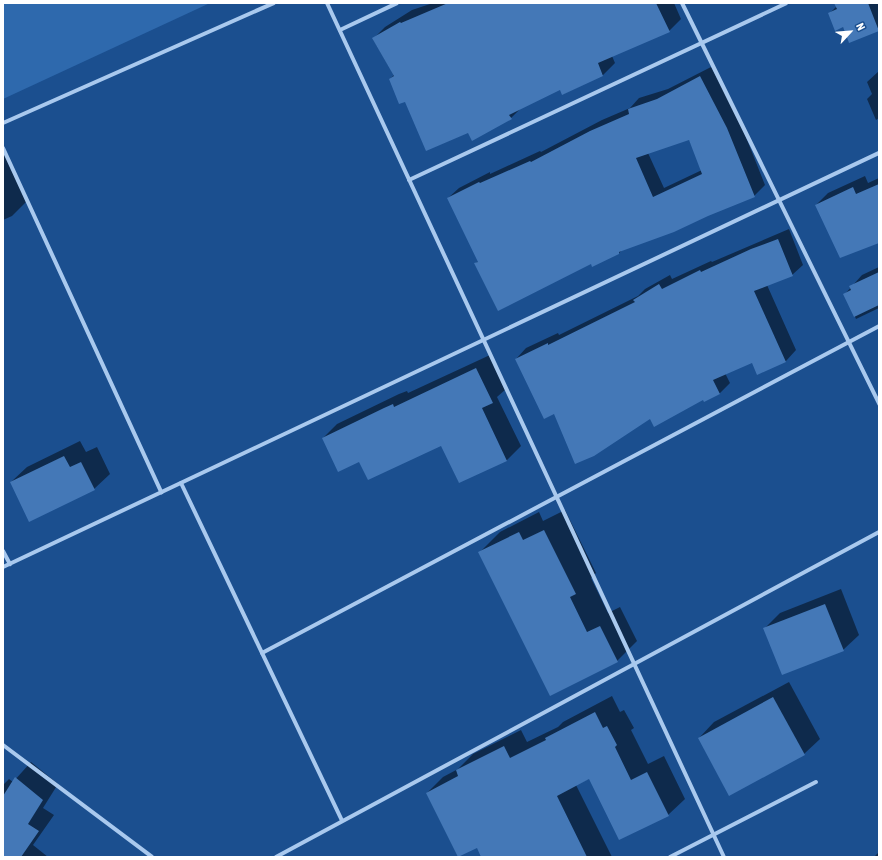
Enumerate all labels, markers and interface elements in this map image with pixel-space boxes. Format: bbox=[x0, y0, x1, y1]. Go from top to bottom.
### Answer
north arrow bbox=[830, 12, 870, 52]
text: N bbox=[854, 21, 868, 32]

